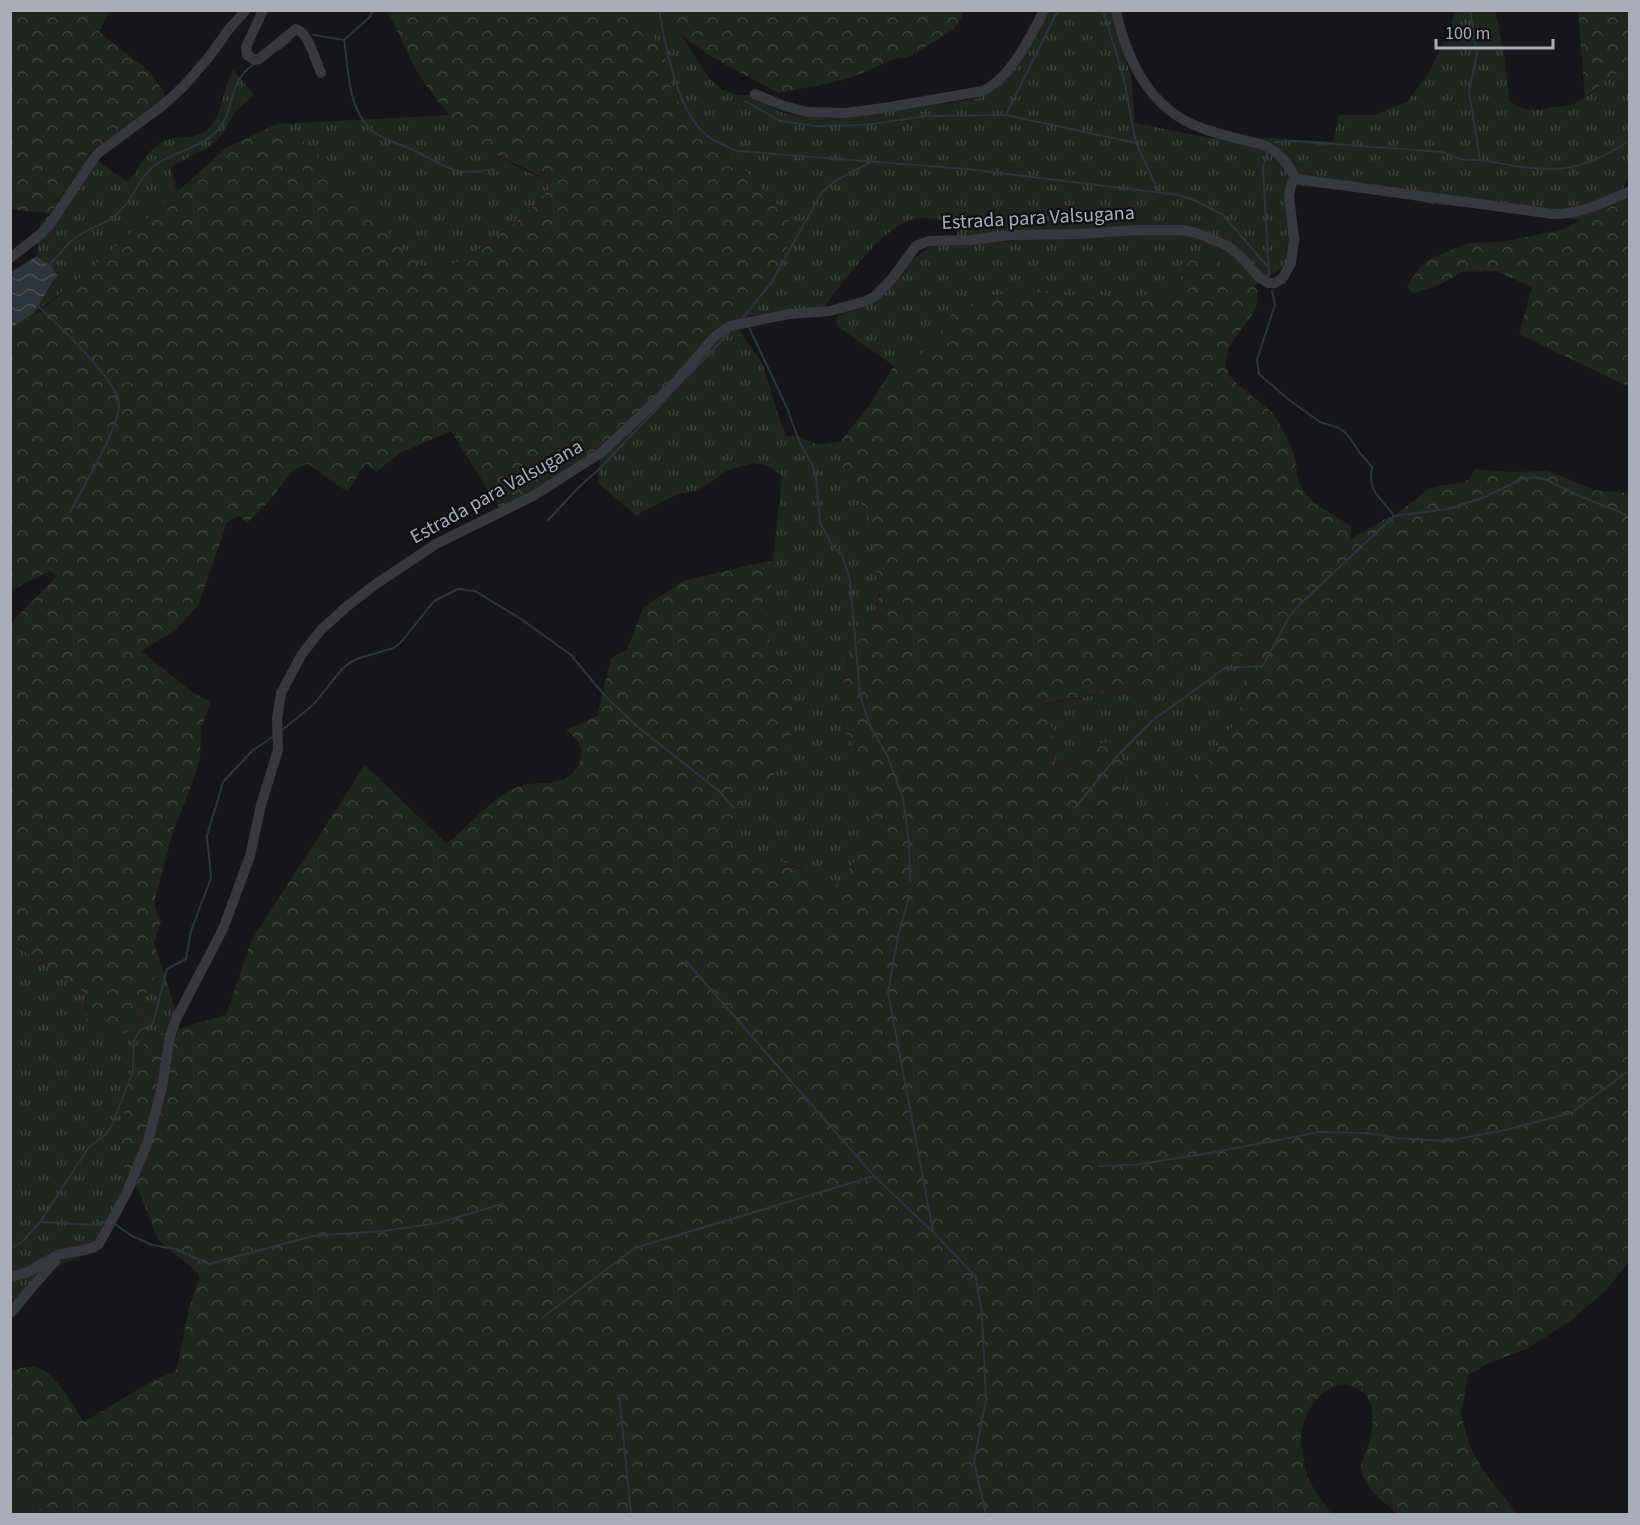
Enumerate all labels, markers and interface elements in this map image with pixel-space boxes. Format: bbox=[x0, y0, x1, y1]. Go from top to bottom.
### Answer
scale bar bbox=[1436, 12, 1553, 50]
text: 100 m bbox=[1445, 21, 1490, 46]
street label: Estrada para Valsugana bbox=[941, 199, 1135, 237]
street label: Estrada para Valsugana bbox=[405, 433, 588, 551]

